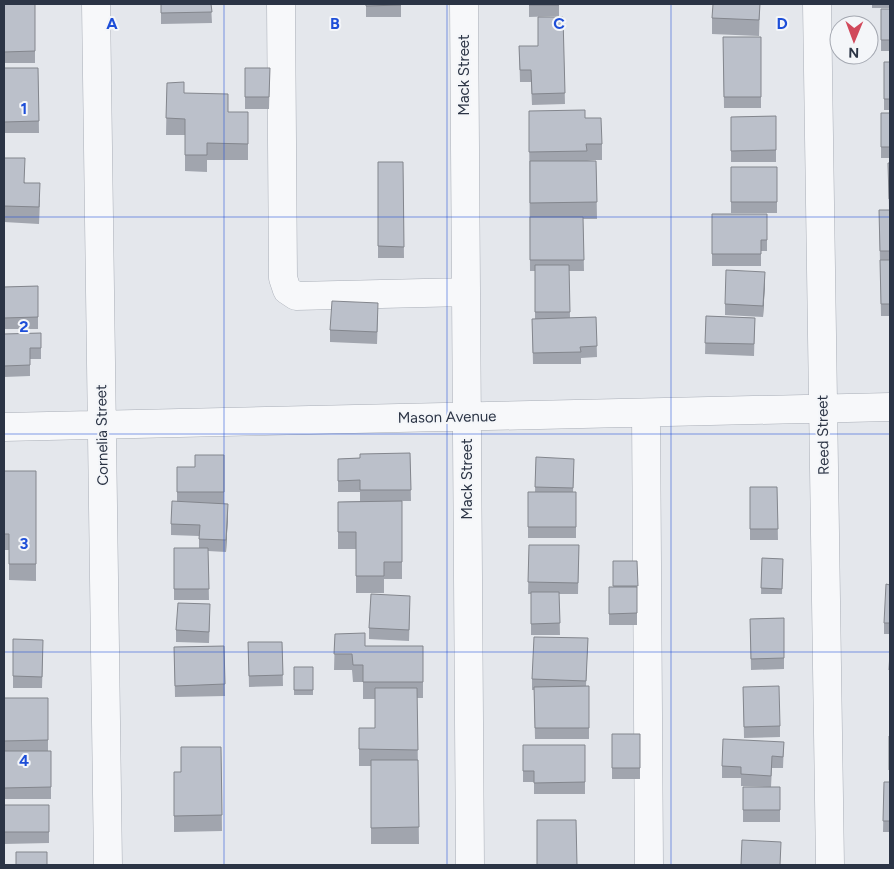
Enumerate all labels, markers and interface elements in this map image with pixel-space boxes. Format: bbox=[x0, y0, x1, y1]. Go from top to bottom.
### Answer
text: A bbox=[106, 14, 118, 33]
text: B bbox=[330, 14, 340, 33]
text: C bbox=[553, 14, 565, 33]
text: D bbox=[776, 14, 788, 33]
north arrow bbox=[829, 15, 879, 65]
street label: Mack Street bbox=[455, 34, 473, 116]
text: N bbox=[848, 44, 859, 61]
text: 1 bbox=[21, 99, 27, 118]
text: 2 bbox=[19, 317, 29, 336]
street label: Cornelia Street bbox=[92, 384, 112, 486]
street label: Reed Street bbox=[813, 394, 833, 475]
street label: Mason Avenue bbox=[397, 407, 497, 427]
street label: Mack Street bbox=[458, 438, 476, 520]
text: 3 bbox=[20, 534, 29, 553]
text: 4 bbox=[19, 751, 29, 770]

